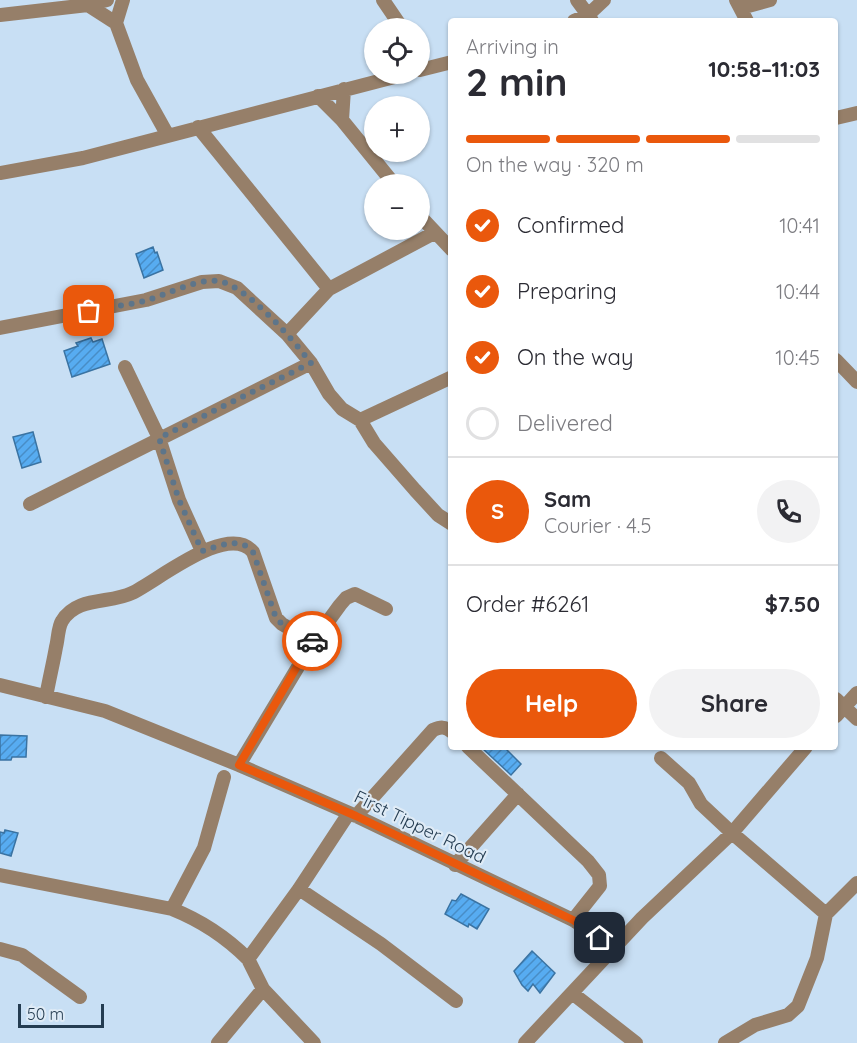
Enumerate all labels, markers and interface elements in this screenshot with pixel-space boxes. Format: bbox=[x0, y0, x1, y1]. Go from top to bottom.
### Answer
map controls bbox=[364, 18, 430, 240]
button: locate bbox=[364, 18, 430, 84]
text: Arriving in bbox=[466, 34, 559, 59]
text: 10:58–11:03 bbox=[708, 55, 820, 83]
text: 2 min bbox=[466, 57, 568, 106]
button: + bbox=[364, 96, 430, 162]
text: On the way · 320 m bbox=[466, 152, 644, 177]
button: − bbox=[364, 174, 430, 240]
icon: check bbox=[466, 209, 499, 242]
text: Confirmed bbox=[517, 211, 624, 239]
text: 10:41 bbox=[779, 213, 820, 238]
icon: check bbox=[466, 275, 499, 308]
text: Preparing bbox=[517, 277, 617, 305]
text: 10:44 bbox=[776, 279, 820, 304]
pin bbox=[63, 285, 114, 336]
icon: bag bbox=[72, 294, 105, 327]
icon: check bbox=[466, 341, 499, 374]
text: On the way bbox=[517, 343, 633, 371]
text: 10:45 bbox=[775, 345, 820, 370]
text: Delivered bbox=[517, 409, 613, 437]
button: phone bbox=[757, 480, 820, 543]
text: Sam bbox=[544, 485, 591, 513]
text: S bbox=[491, 497, 504, 525]
text: Courier · 4.5 bbox=[544, 513, 651, 538]
text: Order #6261 bbox=[466, 590, 589, 618]
text: $7.50 bbox=[765, 590, 820, 618]
courier bbox=[282, 611, 342, 671]
icon: car bbox=[296, 625, 329, 658]
button: Help bbox=[466, 669, 637, 738]
button: Share bbox=[649, 669, 820, 738]
street label: First Tipper Road bbox=[351, 785, 490, 868]
pin bbox=[574, 912, 625, 963]
icon: home bbox=[583, 921, 616, 954]
scale bar bbox=[18, 1001, 104, 1028]
text: 50 m bbox=[27, 1004, 64, 1024]

